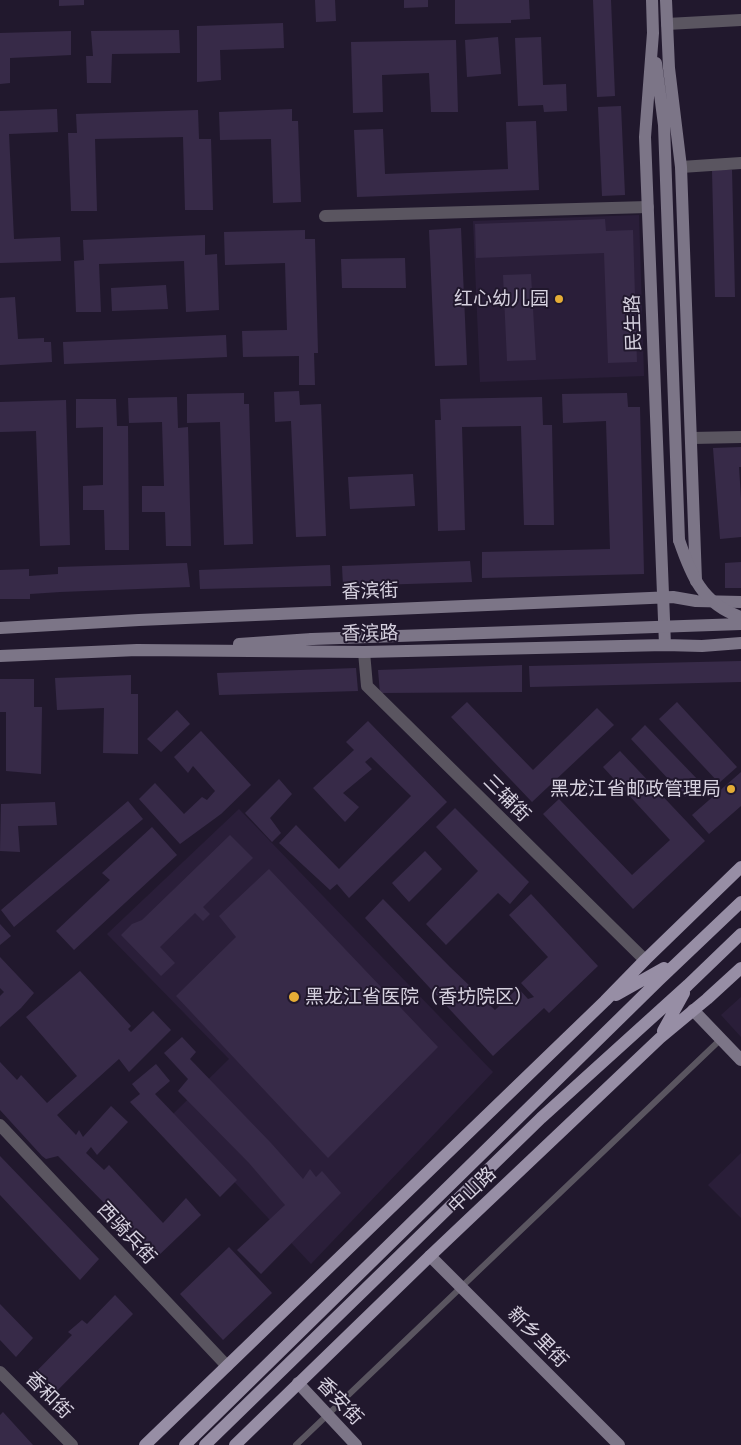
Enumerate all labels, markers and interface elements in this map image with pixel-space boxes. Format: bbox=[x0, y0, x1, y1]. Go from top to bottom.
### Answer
place label: 红心幼儿园 bbox=[454, 288, 549, 310]
marker: 红心幼儿园 bbox=[553, 293, 565, 305]
street label: 民生路 bbox=[621, 294, 645, 352]
street label: 香滨街 bbox=[341, 579, 399, 603]
street label: 香滨路 bbox=[341, 621, 399, 645]
street label: 三辅街 bbox=[479, 770, 535, 826]
place label: 黑龙江省邮政管理局 bbox=[550, 778, 721, 800]
marker: 黑龙江省邮政管理局 bbox=[725, 783, 737, 795]
place label: 黑龙江省医院（香坊院区） bbox=[305, 986, 533, 1008]
marker: 黑龙江省医院（香坊院区） bbox=[287, 990, 301, 1004]
street label: 中山路 bbox=[444, 1162, 500, 1218]
street label: 西骑兵街 bbox=[93, 1197, 161, 1269]
street label: 新乡里街 bbox=[503, 1302, 573, 1372]
street label: 香和街 bbox=[21, 1367, 77, 1423]
street label: 香安街 bbox=[312, 1373, 368, 1429]

